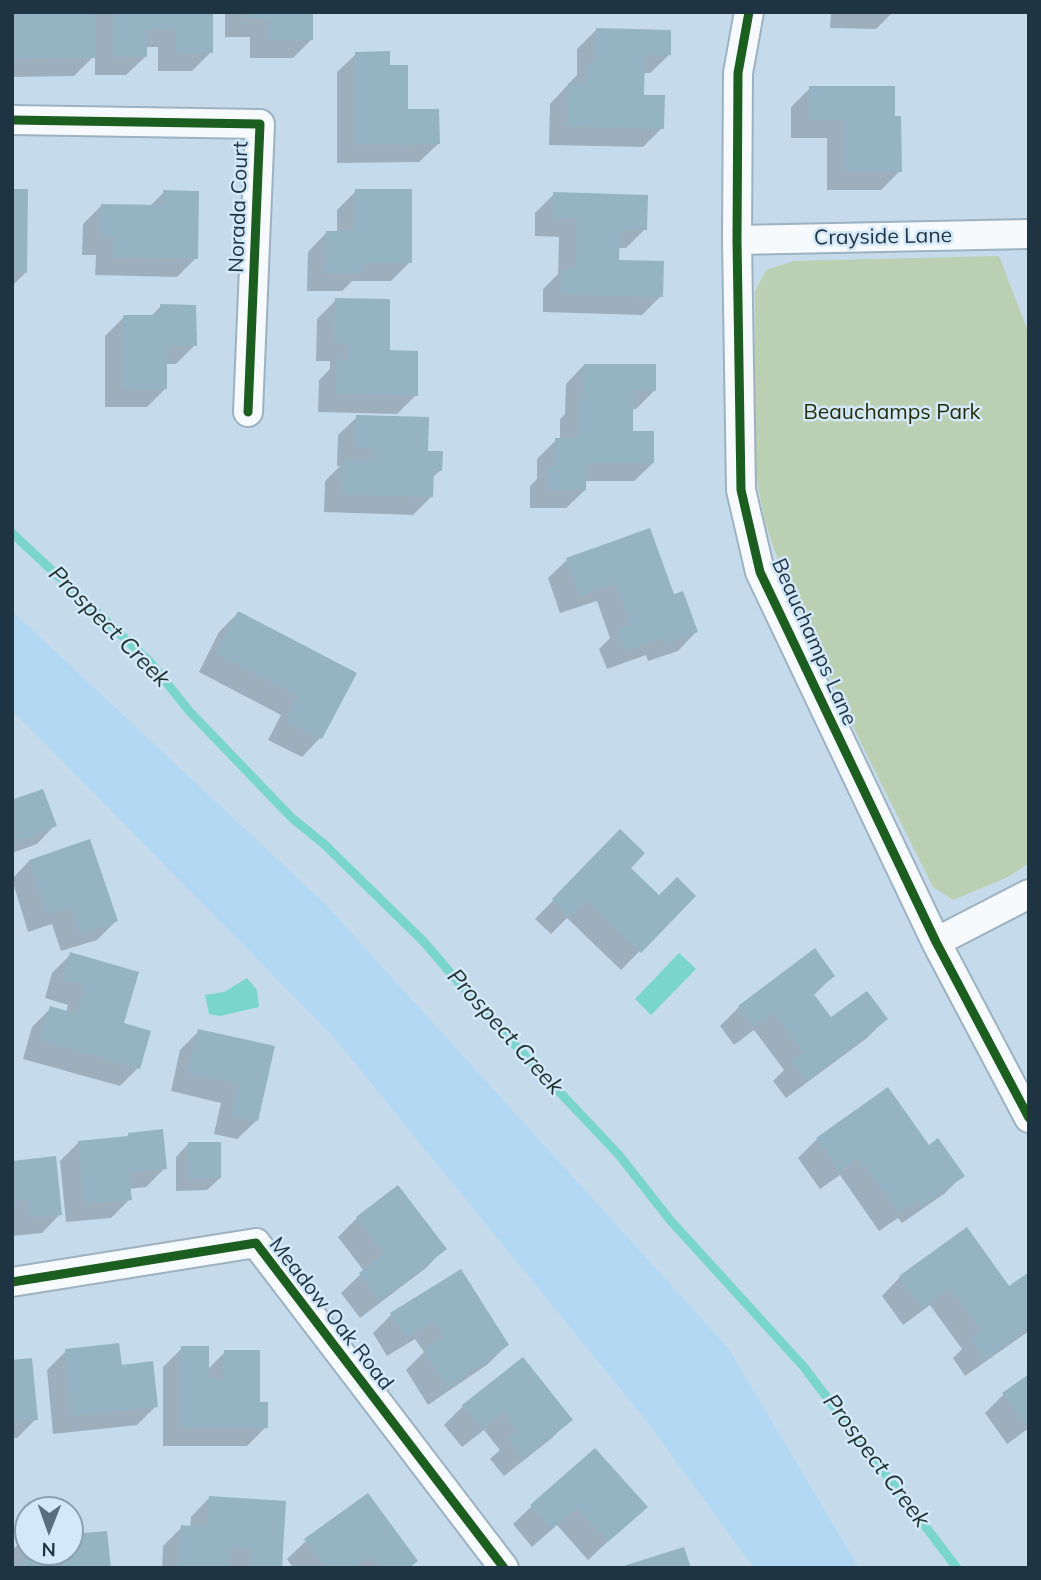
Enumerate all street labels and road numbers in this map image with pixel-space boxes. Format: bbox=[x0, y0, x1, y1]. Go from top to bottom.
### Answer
street label: Norada Court bbox=[224, 141, 254, 273]
street label: Crayside Lane bbox=[814, 223, 952, 251]
street label: Beauchamps Lane bbox=[766, 554, 862, 730]
street label: Meadow Oak Road bbox=[264, 1233, 398, 1395]

